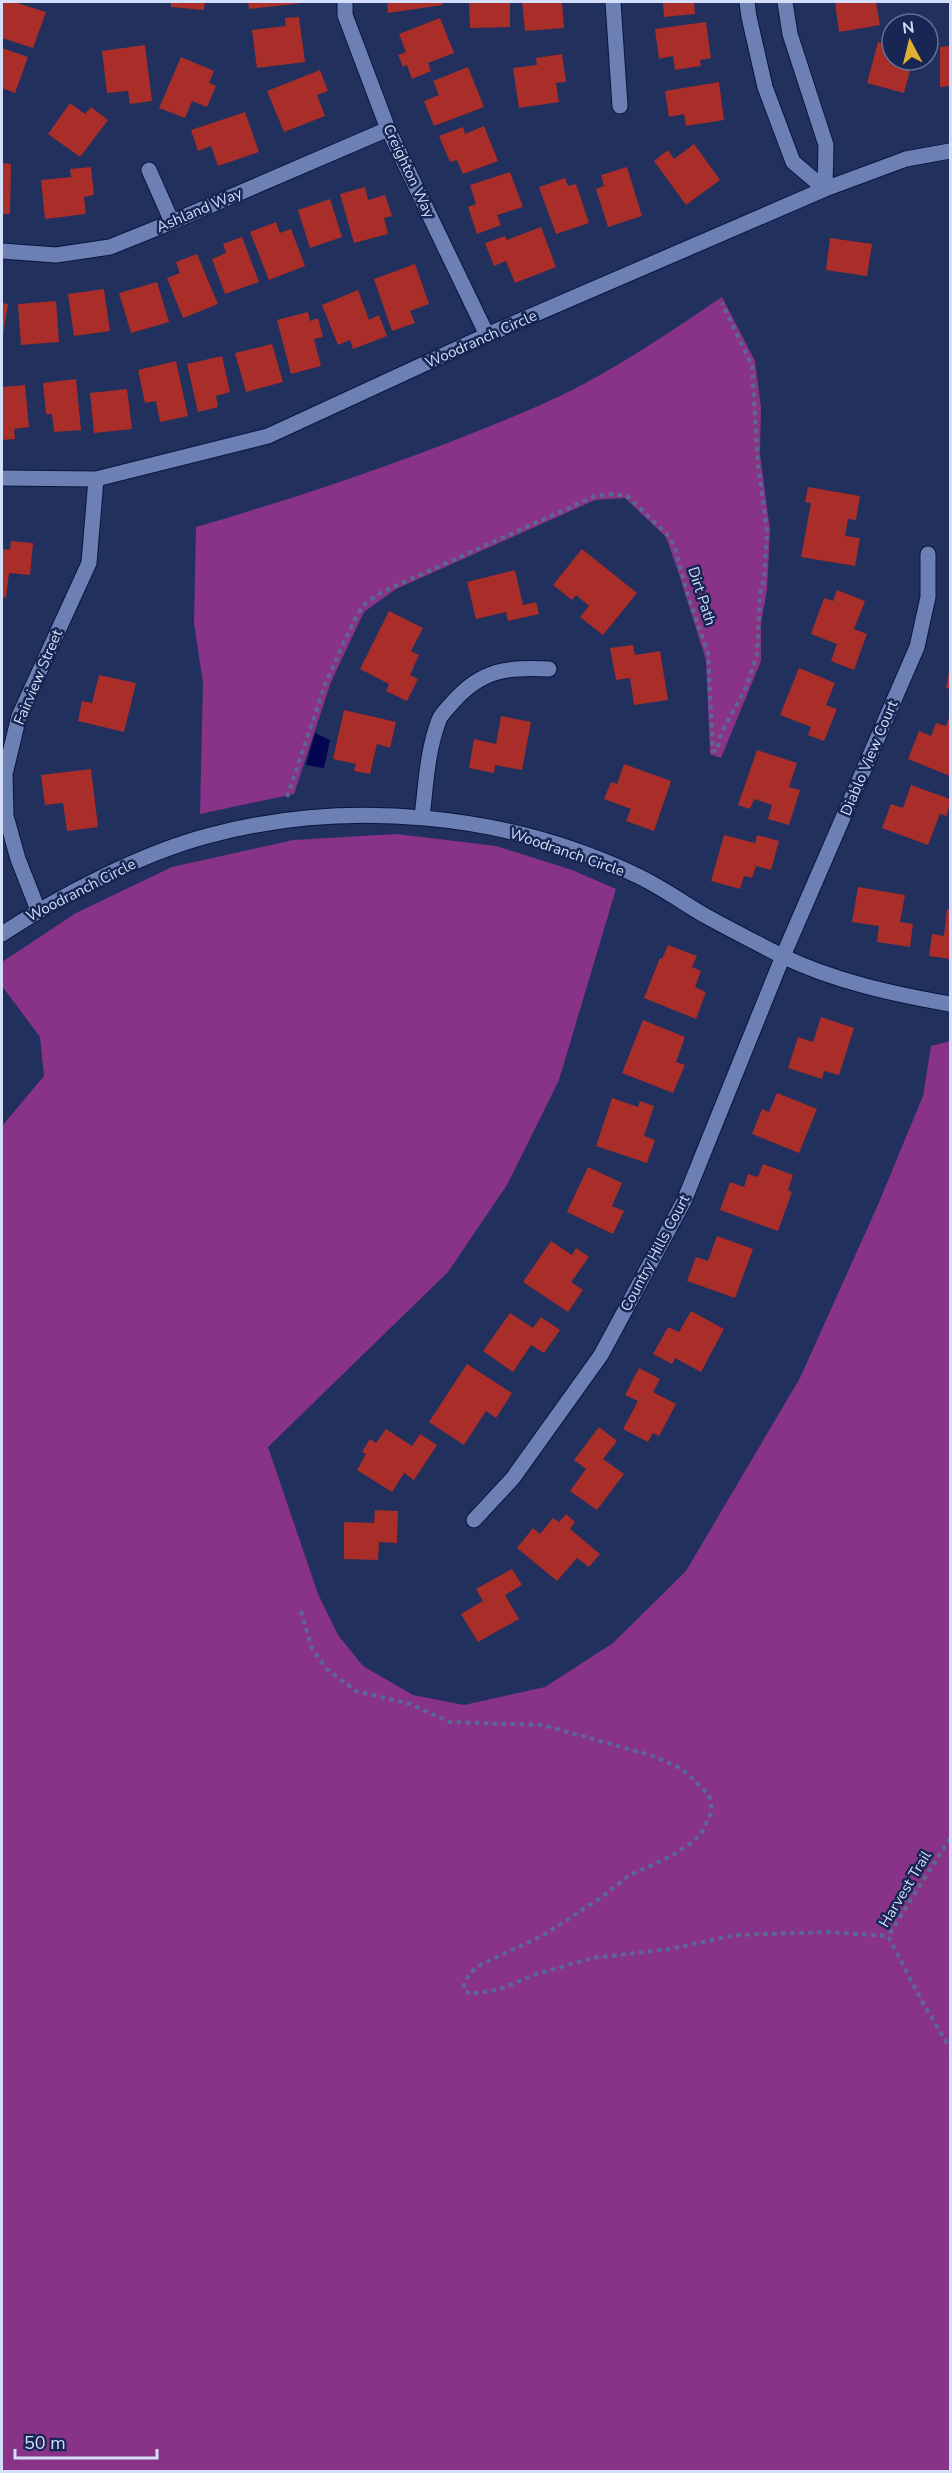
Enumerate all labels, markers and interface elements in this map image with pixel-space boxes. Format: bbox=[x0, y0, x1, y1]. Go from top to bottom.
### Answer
north arrow bbox=[880, 12, 940, 72]
text: N bbox=[901, 16, 916, 40]
street label: Creighton Way bbox=[379, 121, 440, 221]
street label: Ashland Way bbox=[153, 183, 245, 237]
street label: Woodranch Circle bbox=[422, 305, 540, 373]
street label: Dirt Path bbox=[683, 564, 721, 628]
street label: Fairview Street bbox=[9, 626, 67, 728]
street label: Diablo View Court bbox=[836, 697, 903, 819]
street label: Woodranch Circle bbox=[507, 823, 627, 881]
street label: Woodranch Circle bbox=[23, 854, 139, 926]
street label: Country Hills Court bbox=[616, 1190, 695, 1315]
street label: Harvest Trail bbox=[874, 1846, 936, 1931]
scale bar bbox=[15, 2422, 158, 2460]
text: 50 m bbox=[24, 2431, 66, 2455]

